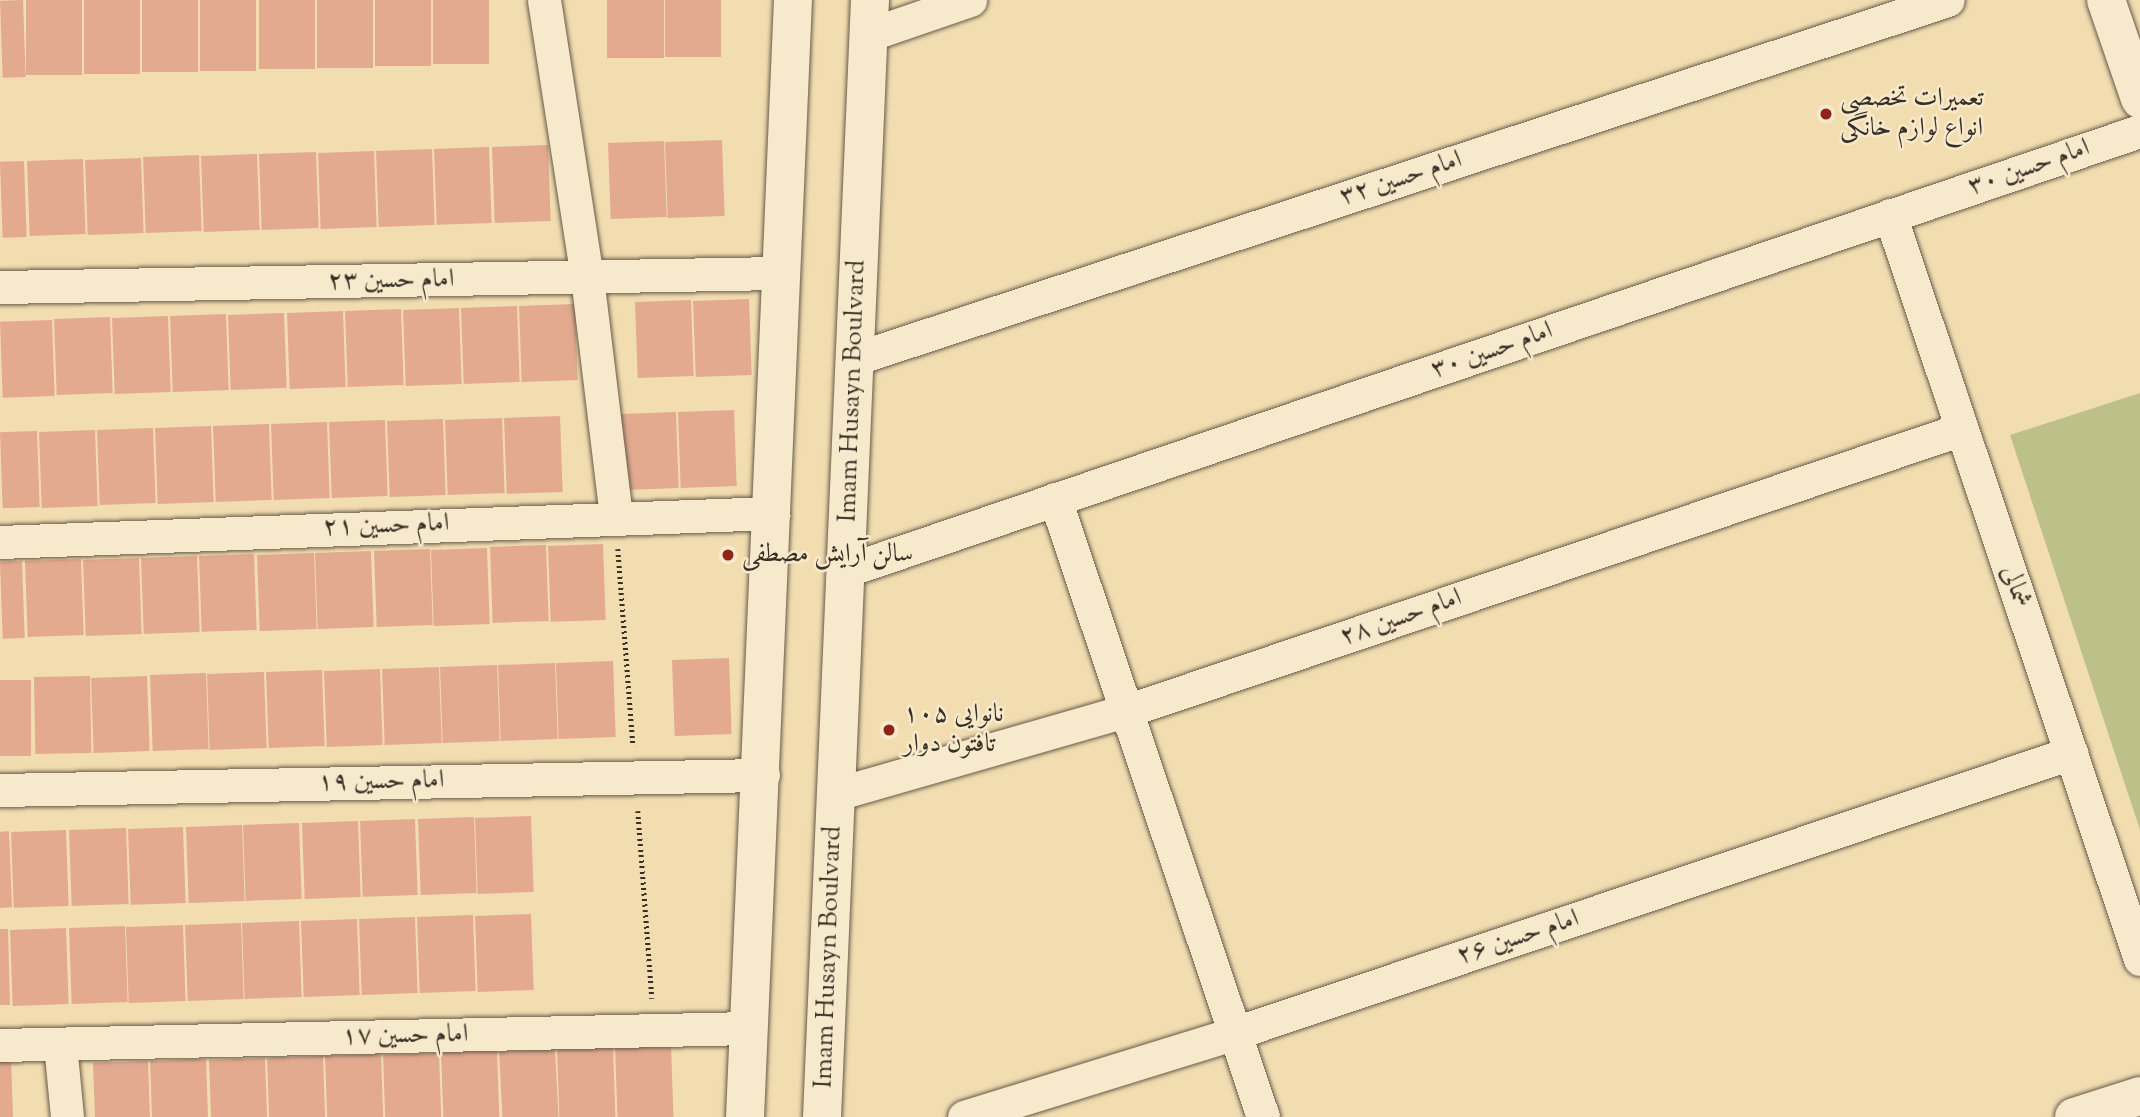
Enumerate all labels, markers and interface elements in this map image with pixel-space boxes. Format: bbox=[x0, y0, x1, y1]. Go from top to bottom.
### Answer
place label: تعمیرات تخصصی انواع لوازم خانگی bbox=[1840, 83, 1984, 144]
marker: تعمیرات تخصصی انواع لوازم خانگی bbox=[1818, 106, 1834, 122]
street label: امام حسین ۳۰ bbox=[1964, 133, 2094, 203]
street label: امام حسین ۳۲ bbox=[1336, 145, 1466, 213]
street label: Imam Husayn Boulvard bbox=[833, 259, 873, 523]
street label: امام حسین ۲۳ bbox=[327, 264, 455, 298]
street label: امام حسین ۳۰ bbox=[1427, 316, 1557, 386]
street label: امام حسین ۲۱ bbox=[322, 508, 450, 544]
place label: سالن آرایش مصطفی bbox=[742, 539, 913, 571]
marker: سالن آرایش مصطفی bbox=[720, 547, 736, 563]
street label: شمالی bbox=[1993, 562, 2037, 612]
street label: امام حسین ۲۸ bbox=[1336, 583, 1466, 653]
place label: نانوایی ۱۰۵ تافتون دوار bbox=[903, 699, 1004, 760]
marker: نانوایی ۱۰۵ تافتون دوار bbox=[881, 722, 897, 738]
street label: امام حسین ۱۹ bbox=[317, 765, 445, 799]
street label: Imam Husayn Boulvard bbox=[809, 825, 849, 1089]
street label: امام حسین ۲۶ bbox=[1453, 904, 1583, 972]
street label: امام حسین ۱۷ bbox=[341, 1019, 469, 1053]

